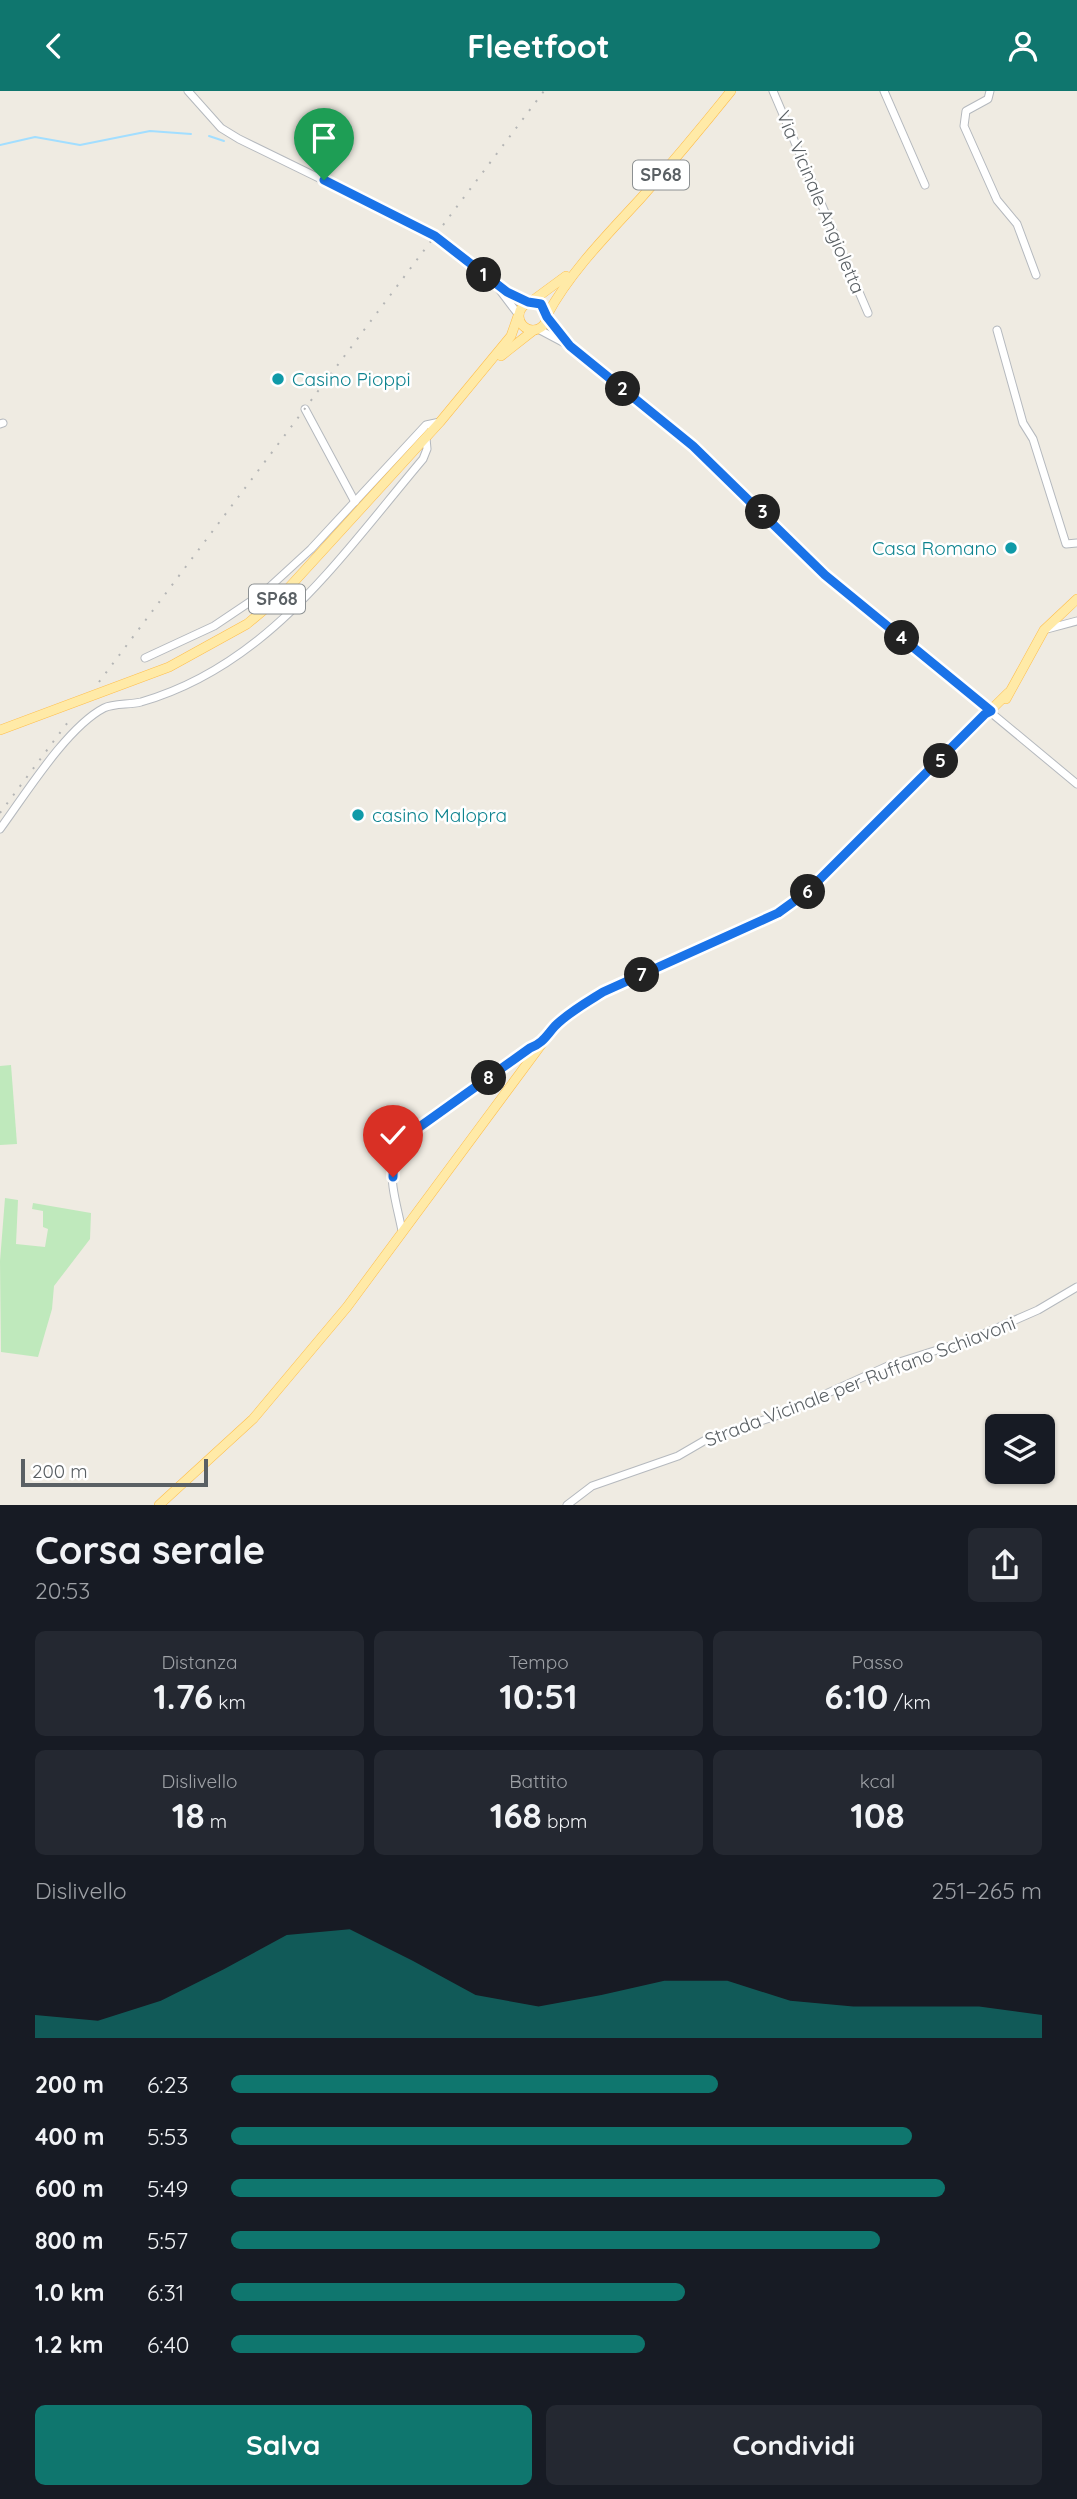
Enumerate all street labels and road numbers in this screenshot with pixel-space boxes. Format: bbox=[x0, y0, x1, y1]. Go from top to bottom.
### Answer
street label: Via Vicinale Angioletta bbox=[772, 107, 870, 297]
road number: SP68 bbox=[633, 161, 689, 189]
road number: SP68 bbox=[249, 585, 305, 613]
street label: Strada Vicinale per Ruffano Schiavoni bbox=[701, 1310, 1019, 1452]

